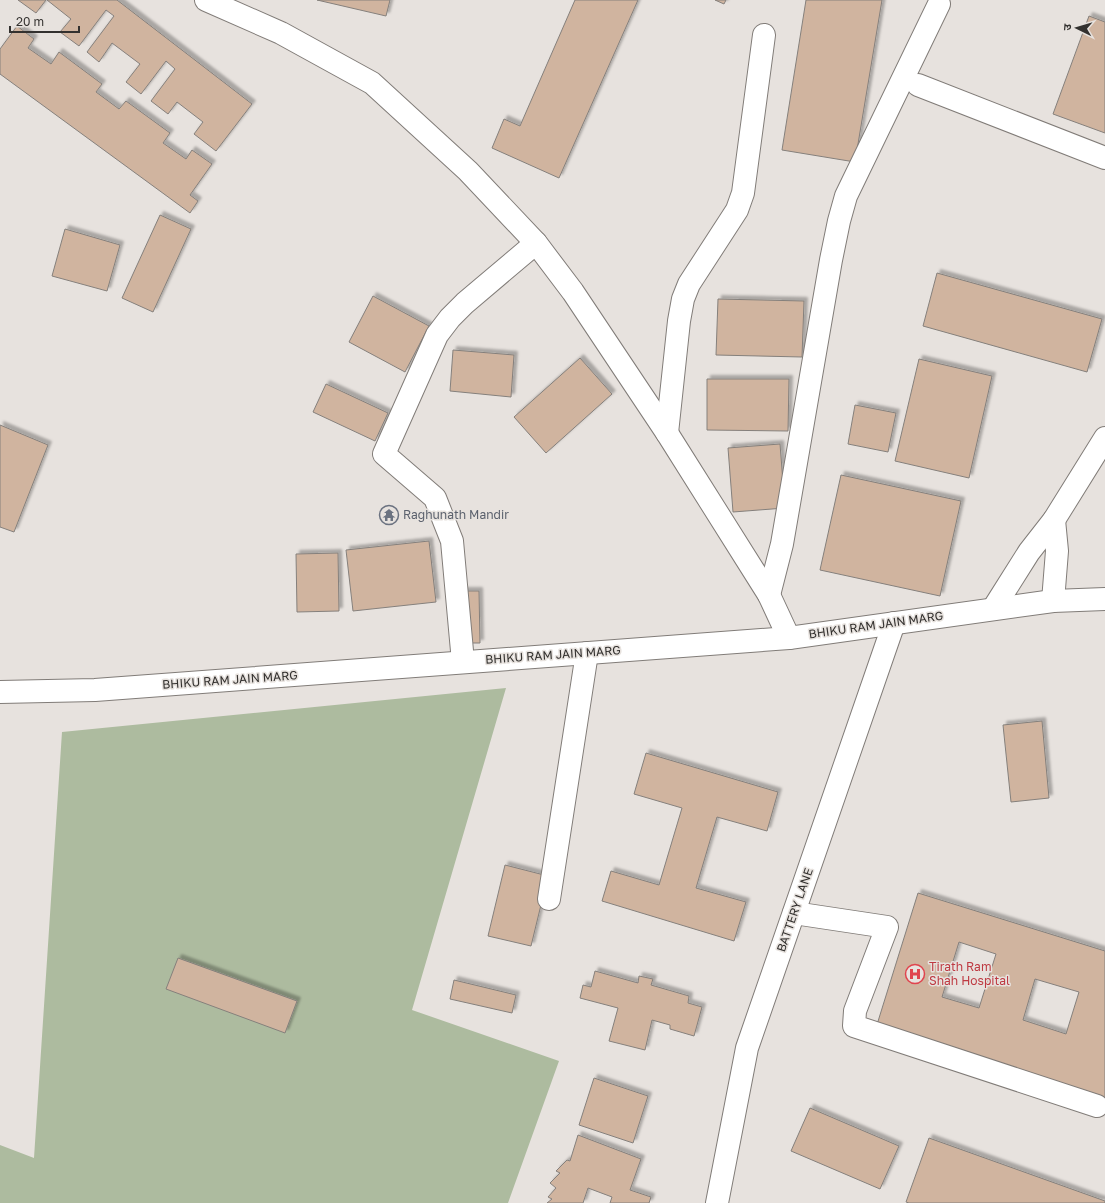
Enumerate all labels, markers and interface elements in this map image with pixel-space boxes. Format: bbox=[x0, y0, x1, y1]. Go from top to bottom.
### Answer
scale bar bbox=[10, 8, 79, 34]
north arrow bbox=[1057, 8, 1097, 48]
text: 20 m bbox=[16, 14, 44, 29]
text: उ bbox=[1060, 23, 1073, 31]
temple icon: Raghunath Mandir bbox=[378, 504, 400, 526]
place label: Raghunath Mandir bbox=[403, 507, 509, 522]
street label: BHIKU RAM JAIN MARG bbox=[808, 608, 944, 641]
street label: BHIKU RAM JAIN MARG bbox=[485, 642, 621, 667]
street label: BHIKU RAM JAIN MARG bbox=[162, 667, 298, 692]
street label: BATTERY LANE bbox=[773, 866, 816, 954]
place label: Tirath Ram Shah Hospital bbox=[929, 959, 1010, 988]
hospital icon: Tirath Ram Shah Hospital bbox=[904, 963, 926, 985]

